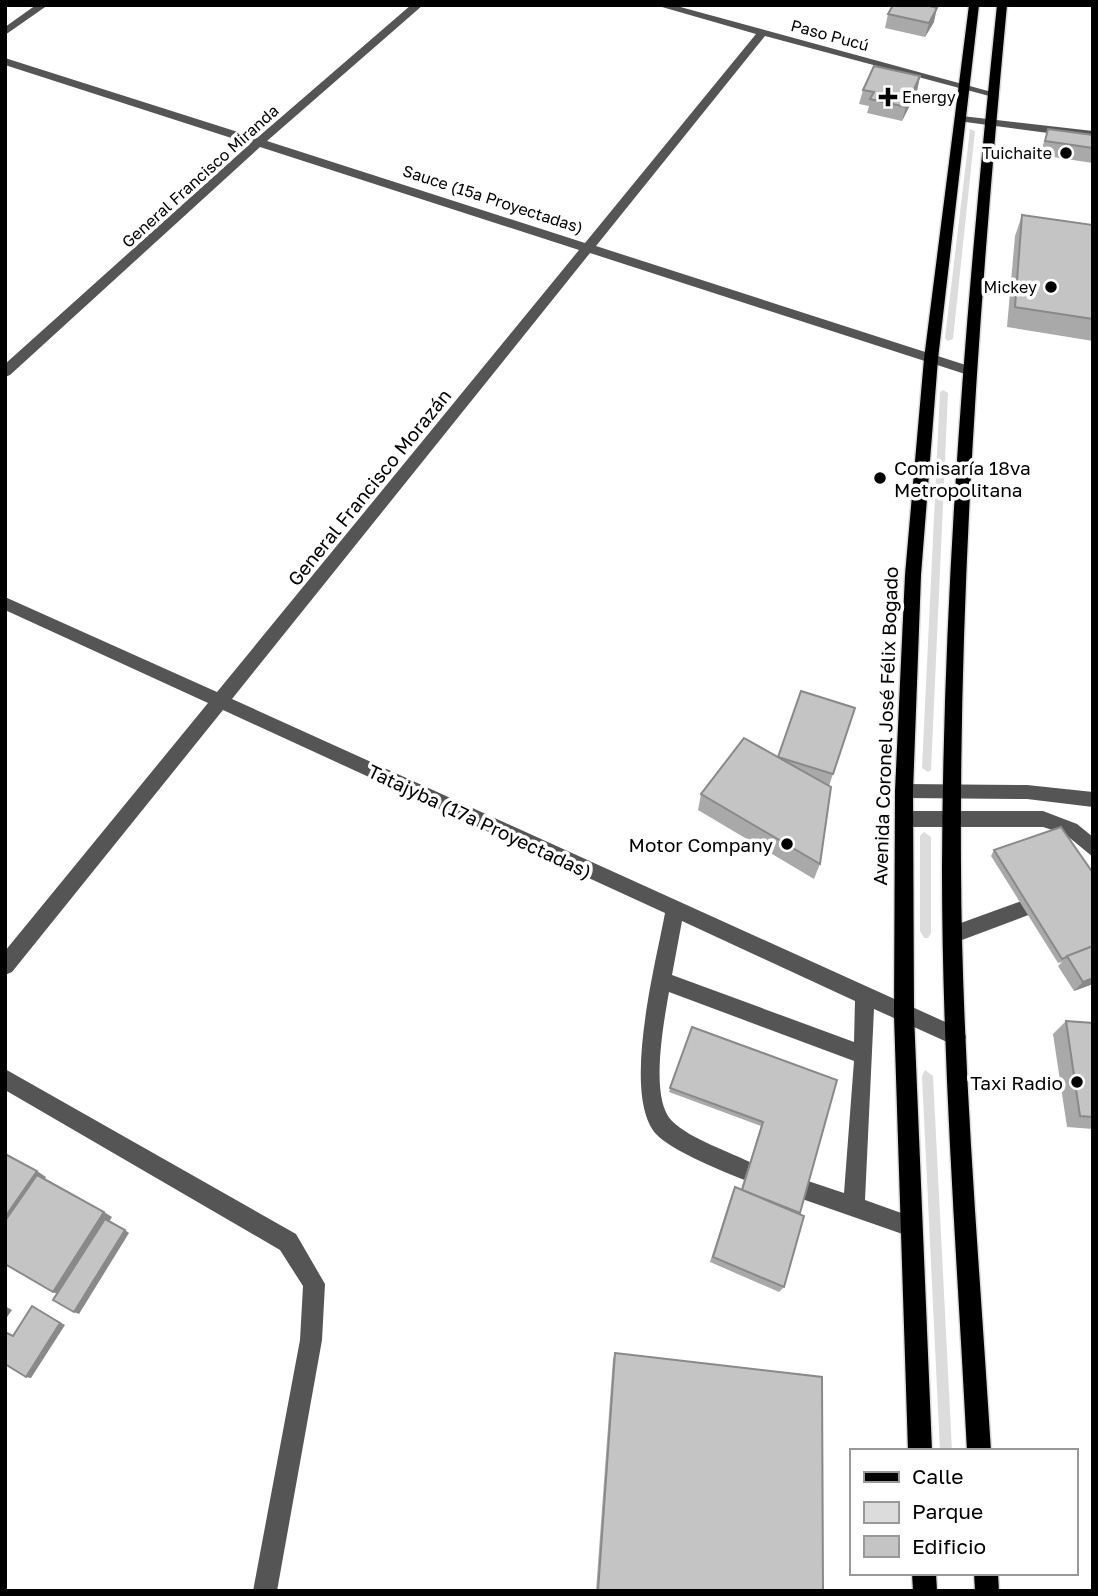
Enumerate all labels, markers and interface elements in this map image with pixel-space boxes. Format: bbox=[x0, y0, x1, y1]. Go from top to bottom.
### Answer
street label: Paso Pucú bbox=[789, 15, 871, 55]
place label: Energy bbox=[902, 87, 956, 107]
marker: Energy bbox=[880, 89, 896, 105]
street label: General Francisco Miranda bbox=[117, 100, 283, 252]
place label: Tuichaite bbox=[982, 143, 1052, 163]
marker: Tuichaite bbox=[1058, 145, 1074, 161]
street label: Sauce (15ª Proyectadas) bbox=[400, 160, 586, 238]
place label: Mickey bbox=[984, 277, 1037, 297]
marker: Mickey bbox=[1043, 279, 1059, 295]
street label: General Francisco Morazán bbox=[282, 384, 456, 590]
place label: Comisaría 18va Metropolitana bbox=[894, 456, 1031, 501]
marker: Comisaría 18va Metropolitana bbox=[872, 470, 888, 486]
street label: Avenida Coronel José Félix Bogado bbox=[868, 566, 902, 886]
street label: Tatajyba (17ª Proyectadas) bbox=[364, 759, 596, 883]
place label: Motor Company bbox=[629, 833, 773, 856]
marker: Motor Company bbox=[779, 836, 795, 852]
place label: Taxi Radio bbox=[970, 1071, 1063, 1094]
marker: Taxi Radio bbox=[1069, 1074, 1085, 1090]
legend bbox=[850, 1449, 1077, 1575]
text: Calle bbox=[912, 1463, 964, 1489]
text: Parque bbox=[912, 1498, 983, 1524]
text: Edificio bbox=[912, 1533, 986, 1559]

